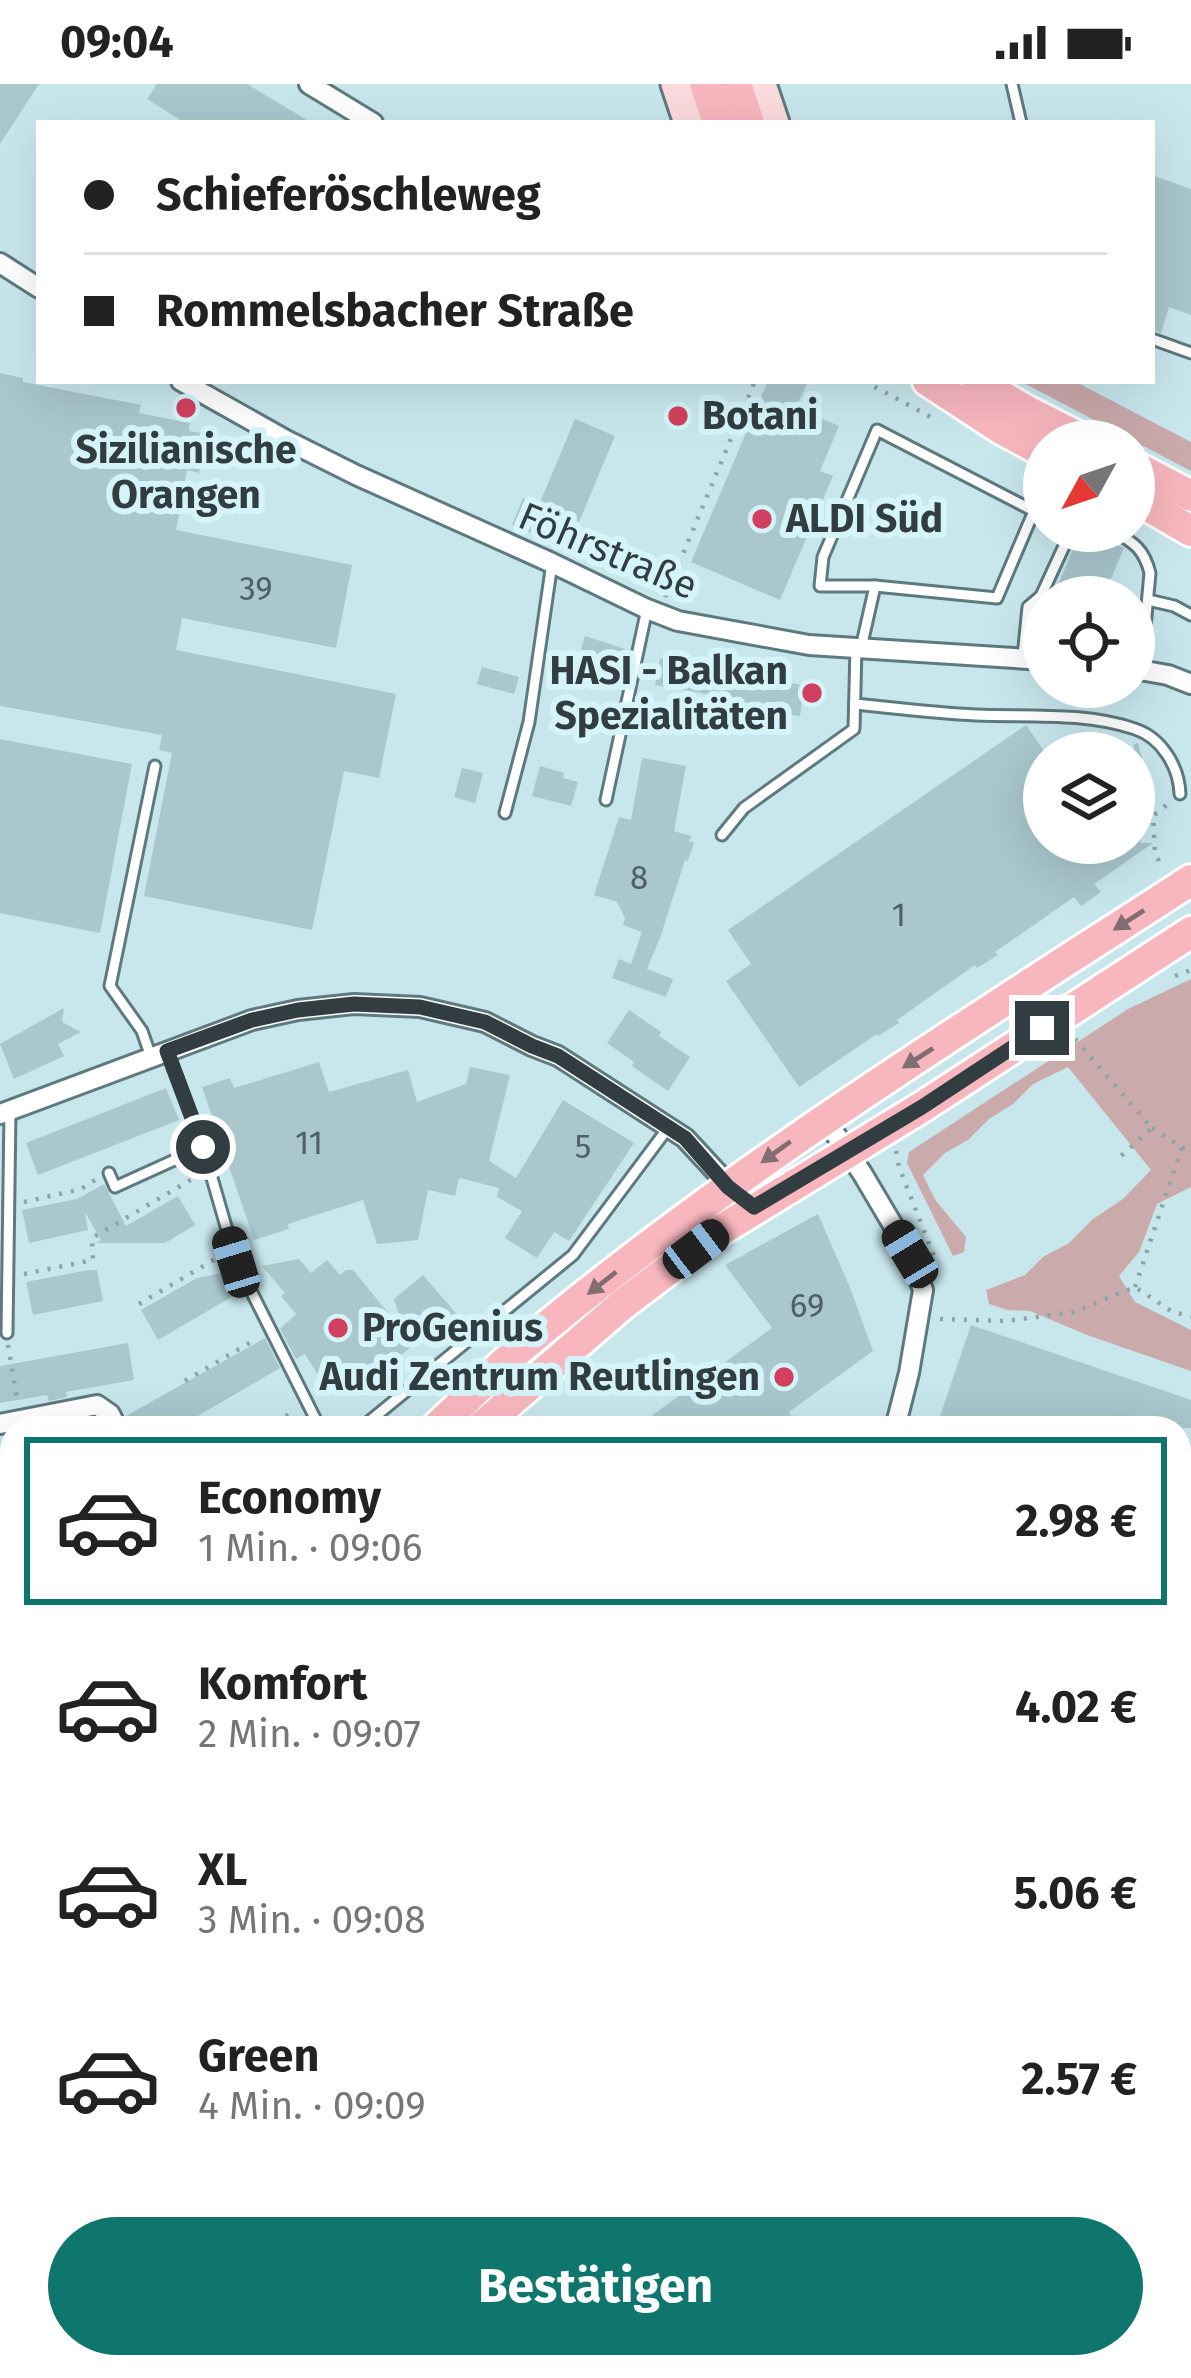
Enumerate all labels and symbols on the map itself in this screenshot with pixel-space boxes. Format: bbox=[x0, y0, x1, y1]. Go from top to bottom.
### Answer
place label: Botani bbox=[702, 393, 818, 439]
marker: Sizilianische Orangen bbox=[173, 395, 199, 421]
marker: Botani bbox=[665, 403, 691, 429]
north arrow bbox=[1023, 420, 1155, 552]
place label: Sizilianische Orangen bbox=[75, 427, 297, 518]
street label: Föhrstraße bbox=[512, 493, 704, 609]
place label: ALDI Süd bbox=[785, 496, 943, 542]
marker: ALDI Süd bbox=[749, 506, 775, 532]
house number: 39 bbox=[239, 569, 273, 609]
place label: HASI - Balkan Spezialitäten bbox=[549, 648, 788, 739]
marker: HASI - Balkan Spezialitäten bbox=[799, 680, 825, 706]
house number: 8 bbox=[630, 858, 648, 898]
house number: 1 bbox=[892, 895, 906, 935]
one-way arrow bbox=[1113, 908, 1145, 931]
route end bbox=[1015, 1001, 1069, 1055]
one-way arrow bbox=[901, 1046, 934, 1068]
route start bbox=[176, 1120, 230, 1174]
house number: 11 bbox=[295, 1123, 323, 1163]
house number: 5 bbox=[575, 1127, 591, 1167]
one-way arrow bbox=[760, 1140, 792, 1163]
car bbox=[656, 1213, 736, 1285]
car bbox=[876, 1214, 944, 1294]
car bbox=[208, 1222, 264, 1302]
one-way arrow bbox=[586, 1270, 617, 1295]
house number: 69 bbox=[790, 1286, 824, 1326]
place label: ProGenius bbox=[362, 1305, 543, 1351]
marker: ProGenius bbox=[325, 1315, 351, 1341]
place label: Audi Zentrum Reutlingen bbox=[319, 1354, 760, 1400]
marker: Audi Zentrum Reutlingen bbox=[771, 1364, 797, 1390]

